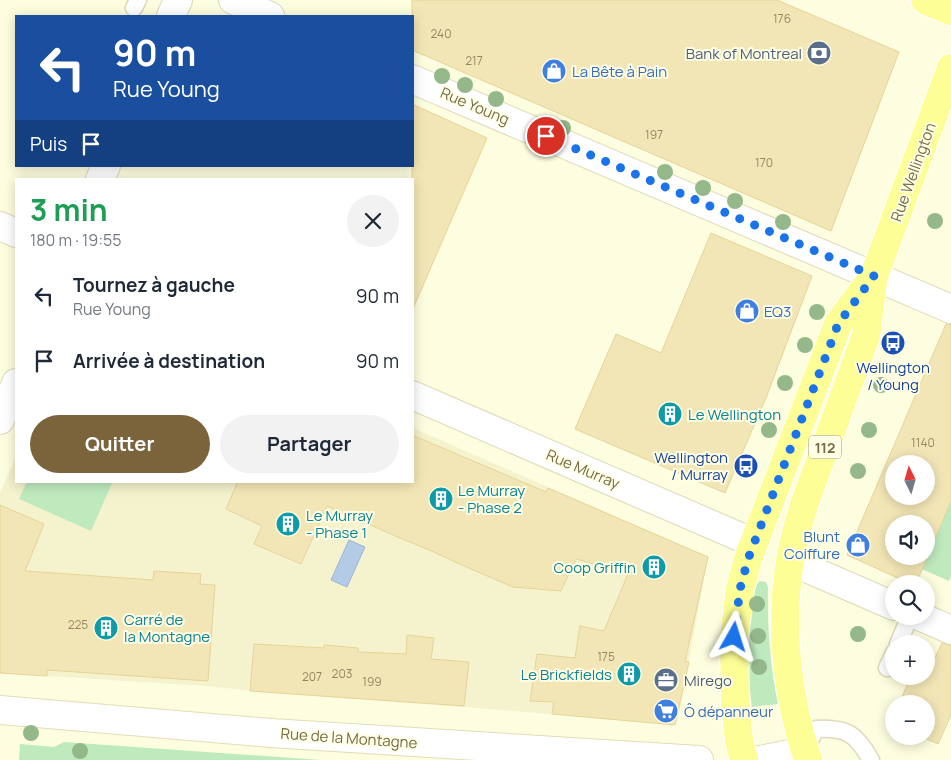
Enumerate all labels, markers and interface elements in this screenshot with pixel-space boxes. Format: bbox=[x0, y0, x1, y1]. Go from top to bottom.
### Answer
house number: 176 bbox=[773, 10, 791, 27]
house number: 240 bbox=[431, 25, 452, 42]
text: 90 m bbox=[113, 29, 196, 77]
icon: left bbox=[30, 35, 95, 100]
bank icon: Bank of Montreal bbox=[806, 40, 832, 66]
place label: Bank of Montreal bbox=[686, 43, 802, 64]
house number: 217 bbox=[465, 52, 483, 69]
shop icon: La Bête à Pain bbox=[541, 58, 567, 84]
place label: La Bête à Pain bbox=[572, 61, 667, 82]
text: Rue Young bbox=[113, 74, 220, 104]
street label: Rue Young bbox=[437, 82, 513, 130]
pin bbox=[525, 115, 567, 157]
street label: Rue Wellington bbox=[885, 120, 941, 224]
icon: arrive bbox=[532, 122, 560, 150]
house number: 197 bbox=[645, 126, 663, 143]
icon: arrive bbox=[77, 130, 105, 158]
text: Puis bbox=[30, 131, 67, 157]
house number: 170 bbox=[755, 154, 773, 171]
text: 3 min bbox=[30, 189, 108, 230]
button: close bbox=[347, 195, 399, 247]
text: 180 m · 19:55 bbox=[30, 229, 122, 251]
text: Tournez à gauche bbox=[73, 272, 235, 298]
icon: left bbox=[30, 282, 58, 310]
text: 90 m bbox=[356, 283, 399, 309]
text: Rue Young bbox=[73, 298, 151, 320]
shop icon: EQ3 bbox=[734, 298, 760, 324]
place label: EQ3 bbox=[764, 301, 791, 322]
bus stop icon: Wellington / Young bbox=[880, 330, 906, 356]
icon: arrive bbox=[30, 347, 58, 375]
text: Arrivée à destination bbox=[73, 348, 265, 374]
text: 90 m bbox=[356, 348, 399, 374]
place label: Wellington / Young bbox=[856, 357, 930, 395]
building icon: Le Wellington bbox=[657, 401, 683, 427]
place label: Le Wellington bbox=[688, 404, 781, 425]
button: Quitter bbox=[30, 415, 210, 473]
button: Partager bbox=[220, 415, 399, 473]
house number: 1140 bbox=[911, 434, 935, 451]
road number: 112 bbox=[809, 436, 841, 458]
street label: Rue Murray bbox=[543, 444, 623, 494]
place label: Wellington / Murray bbox=[654, 447, 728, 485]
bus stop icon: Wellington / Murray bbox=[733, 453, 759, 479]
north arrow bbox=[885, 455, 935, 505]
map controls bbox=[885, 455, 935, 745]
place label: Le Murray - Phase 2 bbox=[458, 480, 525, 518]
building icon: Le Murray - Phase 2 bbox=[428, 486, 454, 512]
place label: Le Murray - Phase 1 bbox=[306, 505, 373, 543]
building icon: Le Murray - Phase 1 bbox=[275, 511, 301, 537]
button: sound bbox=[885, 515, 935, 565]
place label: Blunt Coiffure bbox=[784, 526, 840, 564]
shop icon: Blunt Coiffure bbox=[845, 532, 871, 558]
building icon: Coop Griffin bbox=[641, 554, 667, 580]
place label: Coop Griffin bbox=[554, 557, 636, 578]
button: search bbox=[885, 575, 935, 625]
place label: Carré de la Montagne bbox=[124, 609, 210, 647]
position arrow bbox=[707, 610, 759, 662]
building icon: Carré de la Montagne bbox=[93, 615, 119, 641]
house number: 225 bbox=[68, 616, 88, 633]
button: + bbox=[885, 635, 935, 685]
house number: 175 bbox=[597, 648, 615, 665]
building icon: Le Brickfields bbox=[616, 661, 642, 687]
place label: Le Brickfields bbox=[521, 664, 612, 685]
house number: 203 bbox=[332, 665, 352, 682]
office icon: Mirego bbox=[653, 667, 679, 693]
house number: 207 bbox=[302, 668, 322, 685]
place label: Mirego bbox=[684, 670, 732, 691]
house number: 199 bbox=[362, 673, 382, 690]
button: − bbox=[885, 695, 935, 745]
supermarket icon: Ô dépanneur bbox=[653, 698, 679, 724]
place label: Ô dépanneur bbox=[684, 701, 774, 722]
street label: Rue de la Montagne bbox=[280, 723, 418, 753]

